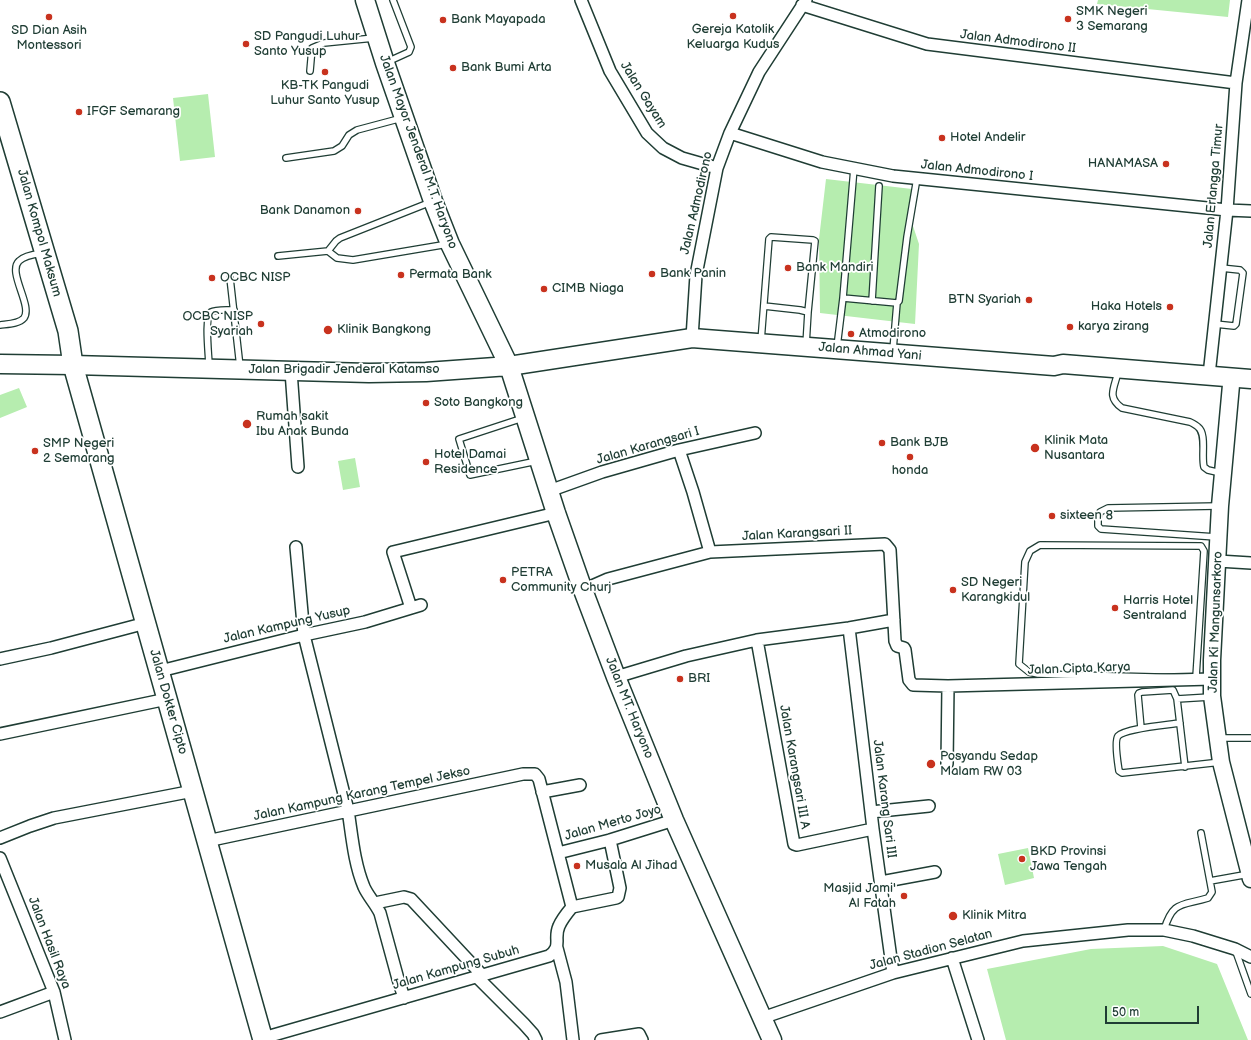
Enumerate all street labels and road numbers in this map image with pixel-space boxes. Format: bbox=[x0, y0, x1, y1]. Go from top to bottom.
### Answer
street label: Jalan Admodirono II bbox=[959, 27, 1077, 57]
street label: Jalan Mayor Jenderal M.T. Haryono bbox=[376, 53, 460, 251]
street label: Jalan Gayam bbox=[616, 59, 670, 131]
street label: Jalan Erlangga Timur bbox=[1201, 123, 1227, 249]
street label: Jalan Admodirono bbox=[678, 150, 716, 256]
street label: Jalan Admodirono I bbox=[920, 157, 1034, 185]
street label: Jalan Kompol Maksum bbox=[13, 167, 65, 299]
street label: Jalan Ahmad Yani bbox=[818, 340, 922, 364]
street label: Jalan Brigadir Jenderal Katamso bbox=[248, 362, 440, 378]
street label: Jalan Karangsari I bbox=[595, 424, 701, 468]
street label: Jalan Karangsari II bbox=[742, 523, 852, 545]
street label: Jalan Ki Mangunsarkoro bbox=[1206, 551, 1226, 693]
street label: Jalan Kampung Yusup bbox=[222, 603, 352, 647]
street label: Jalan Dokter Cipto bbox=[146, 648, 190, 756]
street label: Jalan MT. Haryono bbox=[601, 655, 657, 761]
street label: Jalan Cipta Karya bbox=[1027, 659, 1131, 679]
street label: Jalan Karangsari III A bbox=[775, 704, 813, 830]
street label: Jalan Karang Sari III bbox=[869, 739, 899, 859]
street label: Jalan Kampung Karang Tempel Jekso bbox=[252, 763, 472, 825]
street label: Jalan Merto Joyo bbox=[563, 802, 663, 844]
street label: Jalan Hasil Raya bbox=[24, 895, 74, 991]
street label: Jalan Stadion Selatan bbox=[868, 926, 994, 974]
street label: Jalan Kampung Subuh bbox=[391, 942, 521, 994]

